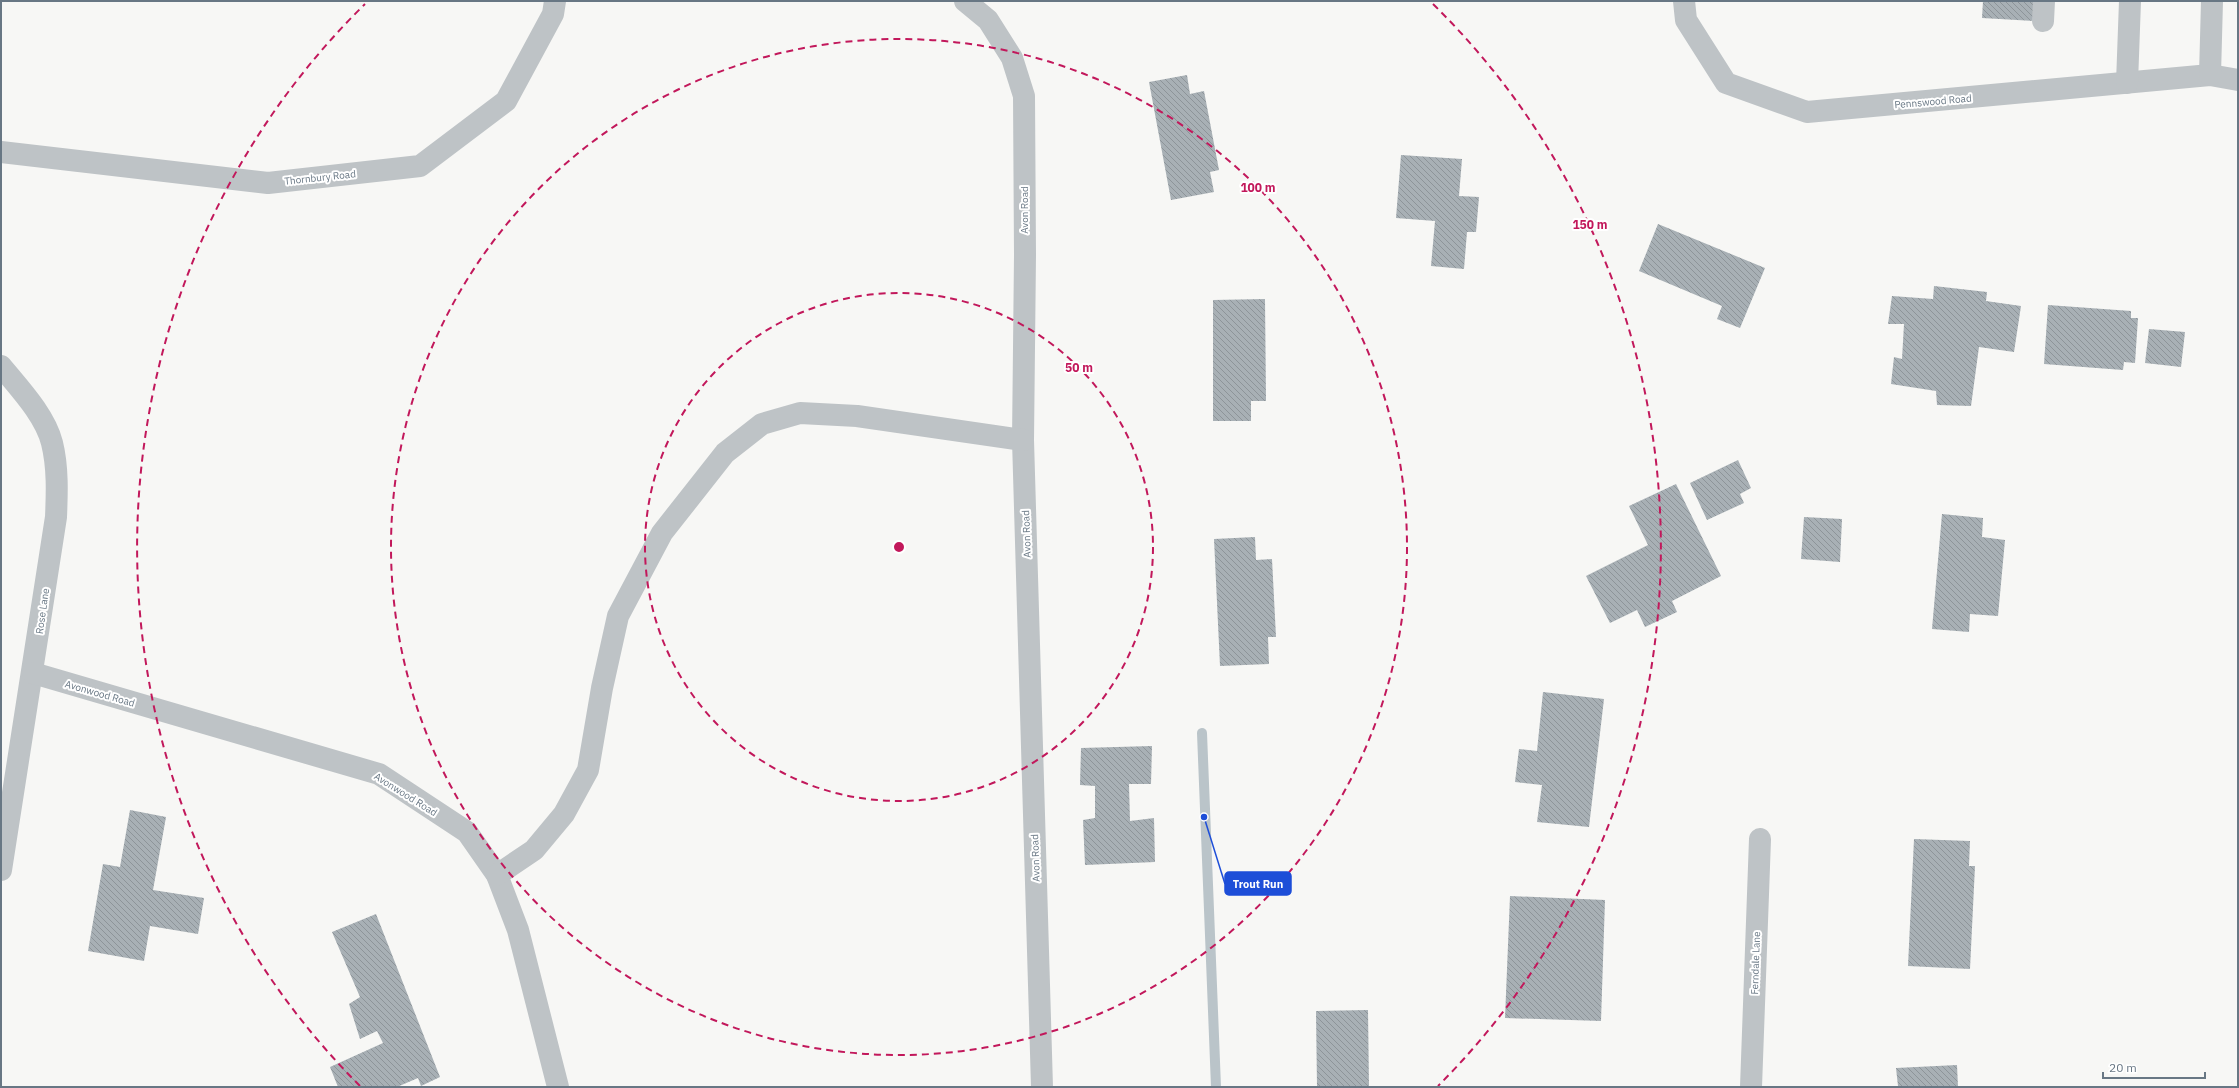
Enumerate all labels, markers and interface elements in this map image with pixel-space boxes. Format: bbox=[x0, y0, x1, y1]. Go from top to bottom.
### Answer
street label: Pennswood Road bbox=[1894, 92, 1972, 111]
street label: Thornbury Road bbox=[284, 167, 357, 188]
text: 100 m bbox=[1240, 180, 1276, 195]
street label: Avon Road bbox=[1018, 186, 1031, 234]
text: 150 m bbox=[1572, 217, 1608, 232]
text: 50 m bbox=[1065, 360, 1093, 375]
street label: Avon Road bbox=[1019, 510, 1034, 558]
centre of rings bbox=[892, 540, 906, 554]
street label: Rose Lane bbox=[33, 587, 52, 635]
street label: Avonwood Road bbox=[63, 677, 136, 710]
street label: Avonwood Road bbox=[372, 770, 440, 819]
street label: Avon Road bbox=[1028, 834, 1043, 882]
callout: Trout Run bbox=[1225, 872, 1291, 895]
text: Trout Run bbox=[1233, 877, 1283, 891]
street label: Ferndale Lane bbox=[1748, 931, 1763, 995]
scale bar bbox=[2103, 1054, 2205, 1080]
text: 20 m bbox=[2109, 1060, 2137, 1075]

